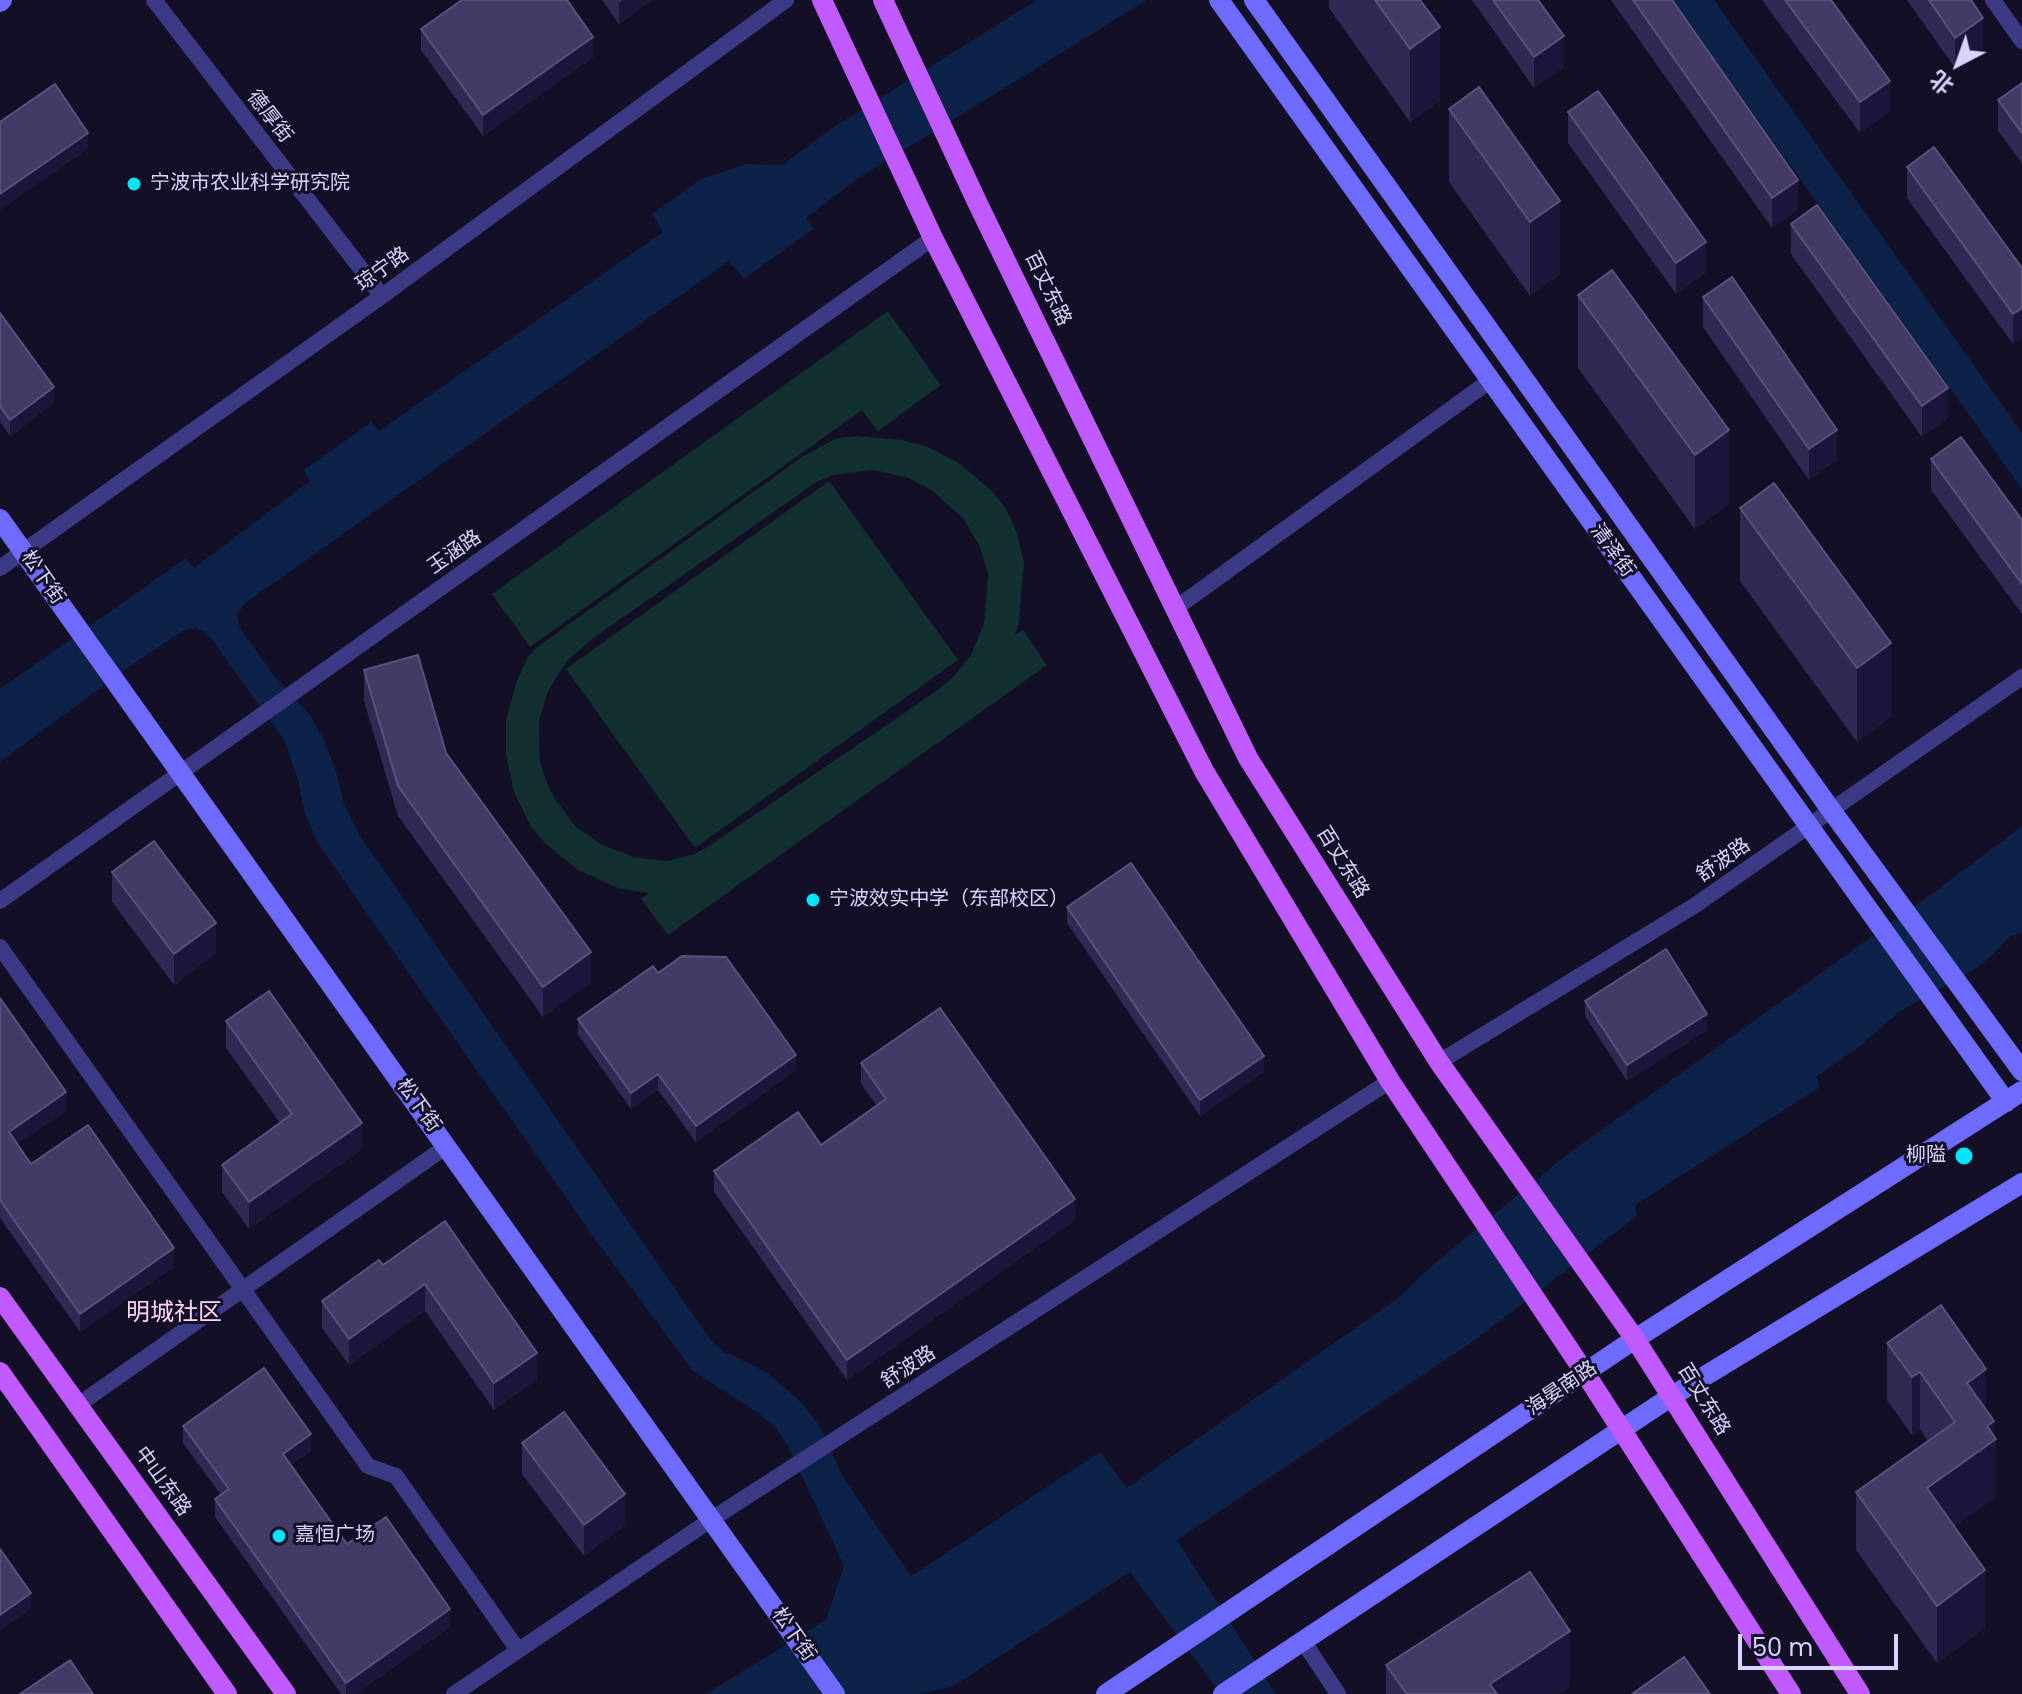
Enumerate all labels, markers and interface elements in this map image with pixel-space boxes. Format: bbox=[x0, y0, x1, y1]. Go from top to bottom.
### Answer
north arrow bbox=[1918, 24, 1998, 104]
text: 北 bbox=[1923, 64, 1960, 101]
street label: 德厚街 bbox=[241, 86, 297, 148]
place label: 宁波市农业科学研究院 bbox=[150, 172, 350, 196]
marker: 宁波市农业科学研究院 bbox=[125, 175, 143, 193]
street label: 琼宁路 bbox=[352, 243, 414, 297]
street label: 百丈东路 bbox=[1019, 248, 1075, 330]
street label: 清泽街 bbox=[1585, 520, 1639, 582]
street label: 玉涵路 bbox=[424, 526, 486, 580]
street label: 松下街 bbox=[15, 547, 69, 609]
street label: 百丈东路 bbox=[1311, 823, 1373, 903]
street label: 舒波路 bbox=[1693, 834, 1755, 888]
place label: 宁波效实中学（东部校区） bbox=[829, 888, 1069, 912]
marker: 宁波效实中学（东部校区） bbox=[804, 891, 822, 909]
street label: 松下街 bbox=[391, 1075, 445, 1137]
place label: 柳隘 bbox=[1906, 1144, 1946, 1168]
marker: 柳隘 bbox=[1953, 1145, 1975, 1167]
district label: 明城社区 bbox=[126, 1300, 222, 1328]
street label: 舒波路 bbox=[877, 1342, 941, 1394]
street label: 海晏南路 bbox=[1522, 1357, 1602, 1421]
street label: 百丈东路 bbox=[1672, 1360, 1734, 1440]
street label: 中山东路 bbox=[129, 1443, 195, 1521]
place label: 嘉恒广场 bbox=[295, 1524, 375, 1548]
marker: 嘉恒广场 bbox=[270, 1527, 288, 1545]
street label: 松下街 bbox=[766, 1604, 820, 1666]
scale bar bbox=[1742, 1618, 1902, 1668]
text: 50 m bbox=[1752, 1631, 1813, 1664]

